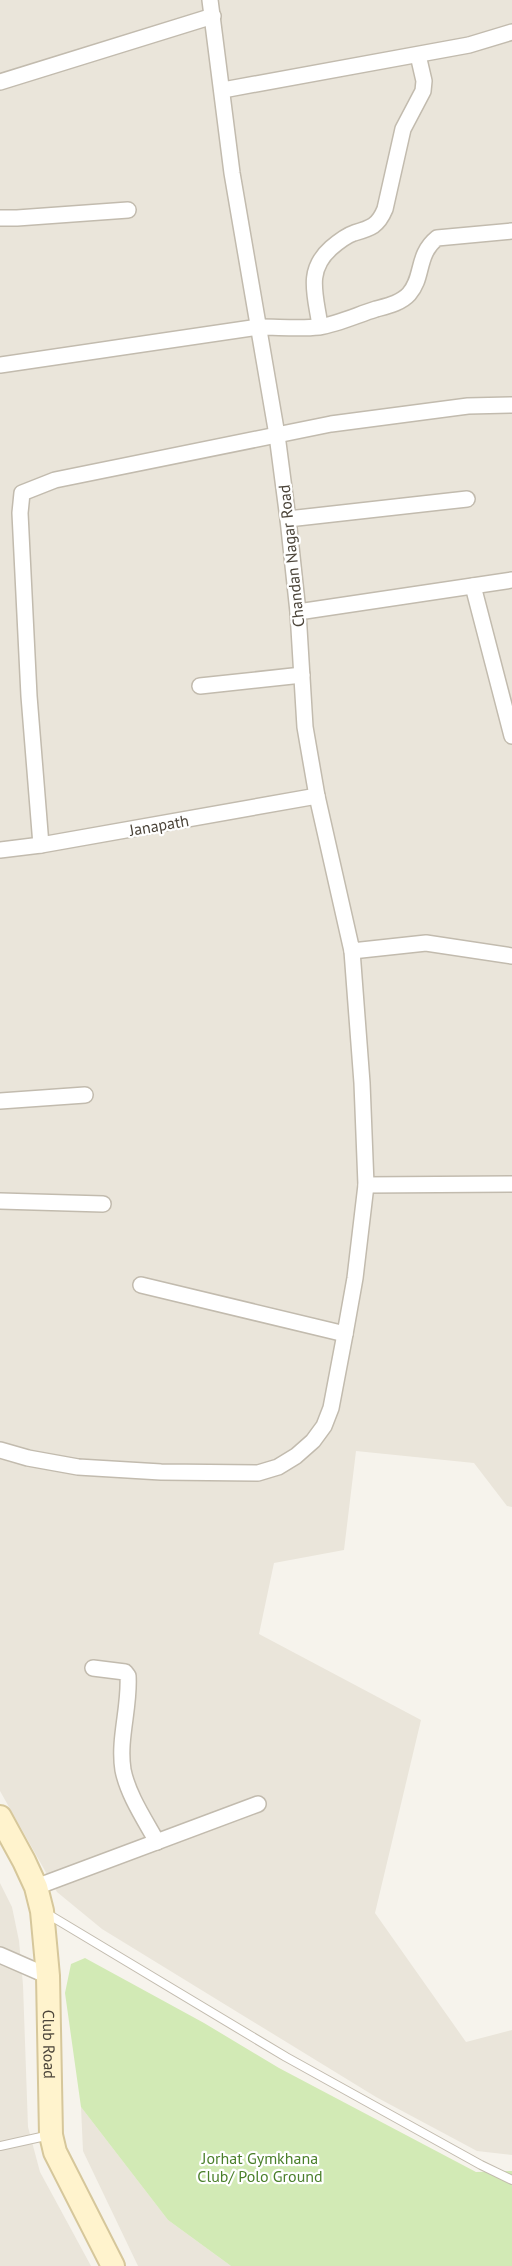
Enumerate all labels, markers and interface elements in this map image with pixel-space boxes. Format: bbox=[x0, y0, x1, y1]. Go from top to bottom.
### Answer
street label: Chandan Nagar Road bbox=[274, 484, 308, 628]
street label: Janapath bbox=[127, 810, 190, 840]
street label: Club Road bbox=[39, 2009, 60, 2079]
park label: Jorhat Gymkhana Club/ Polo Ground bbox=[197, 2148, 323, 2186]

